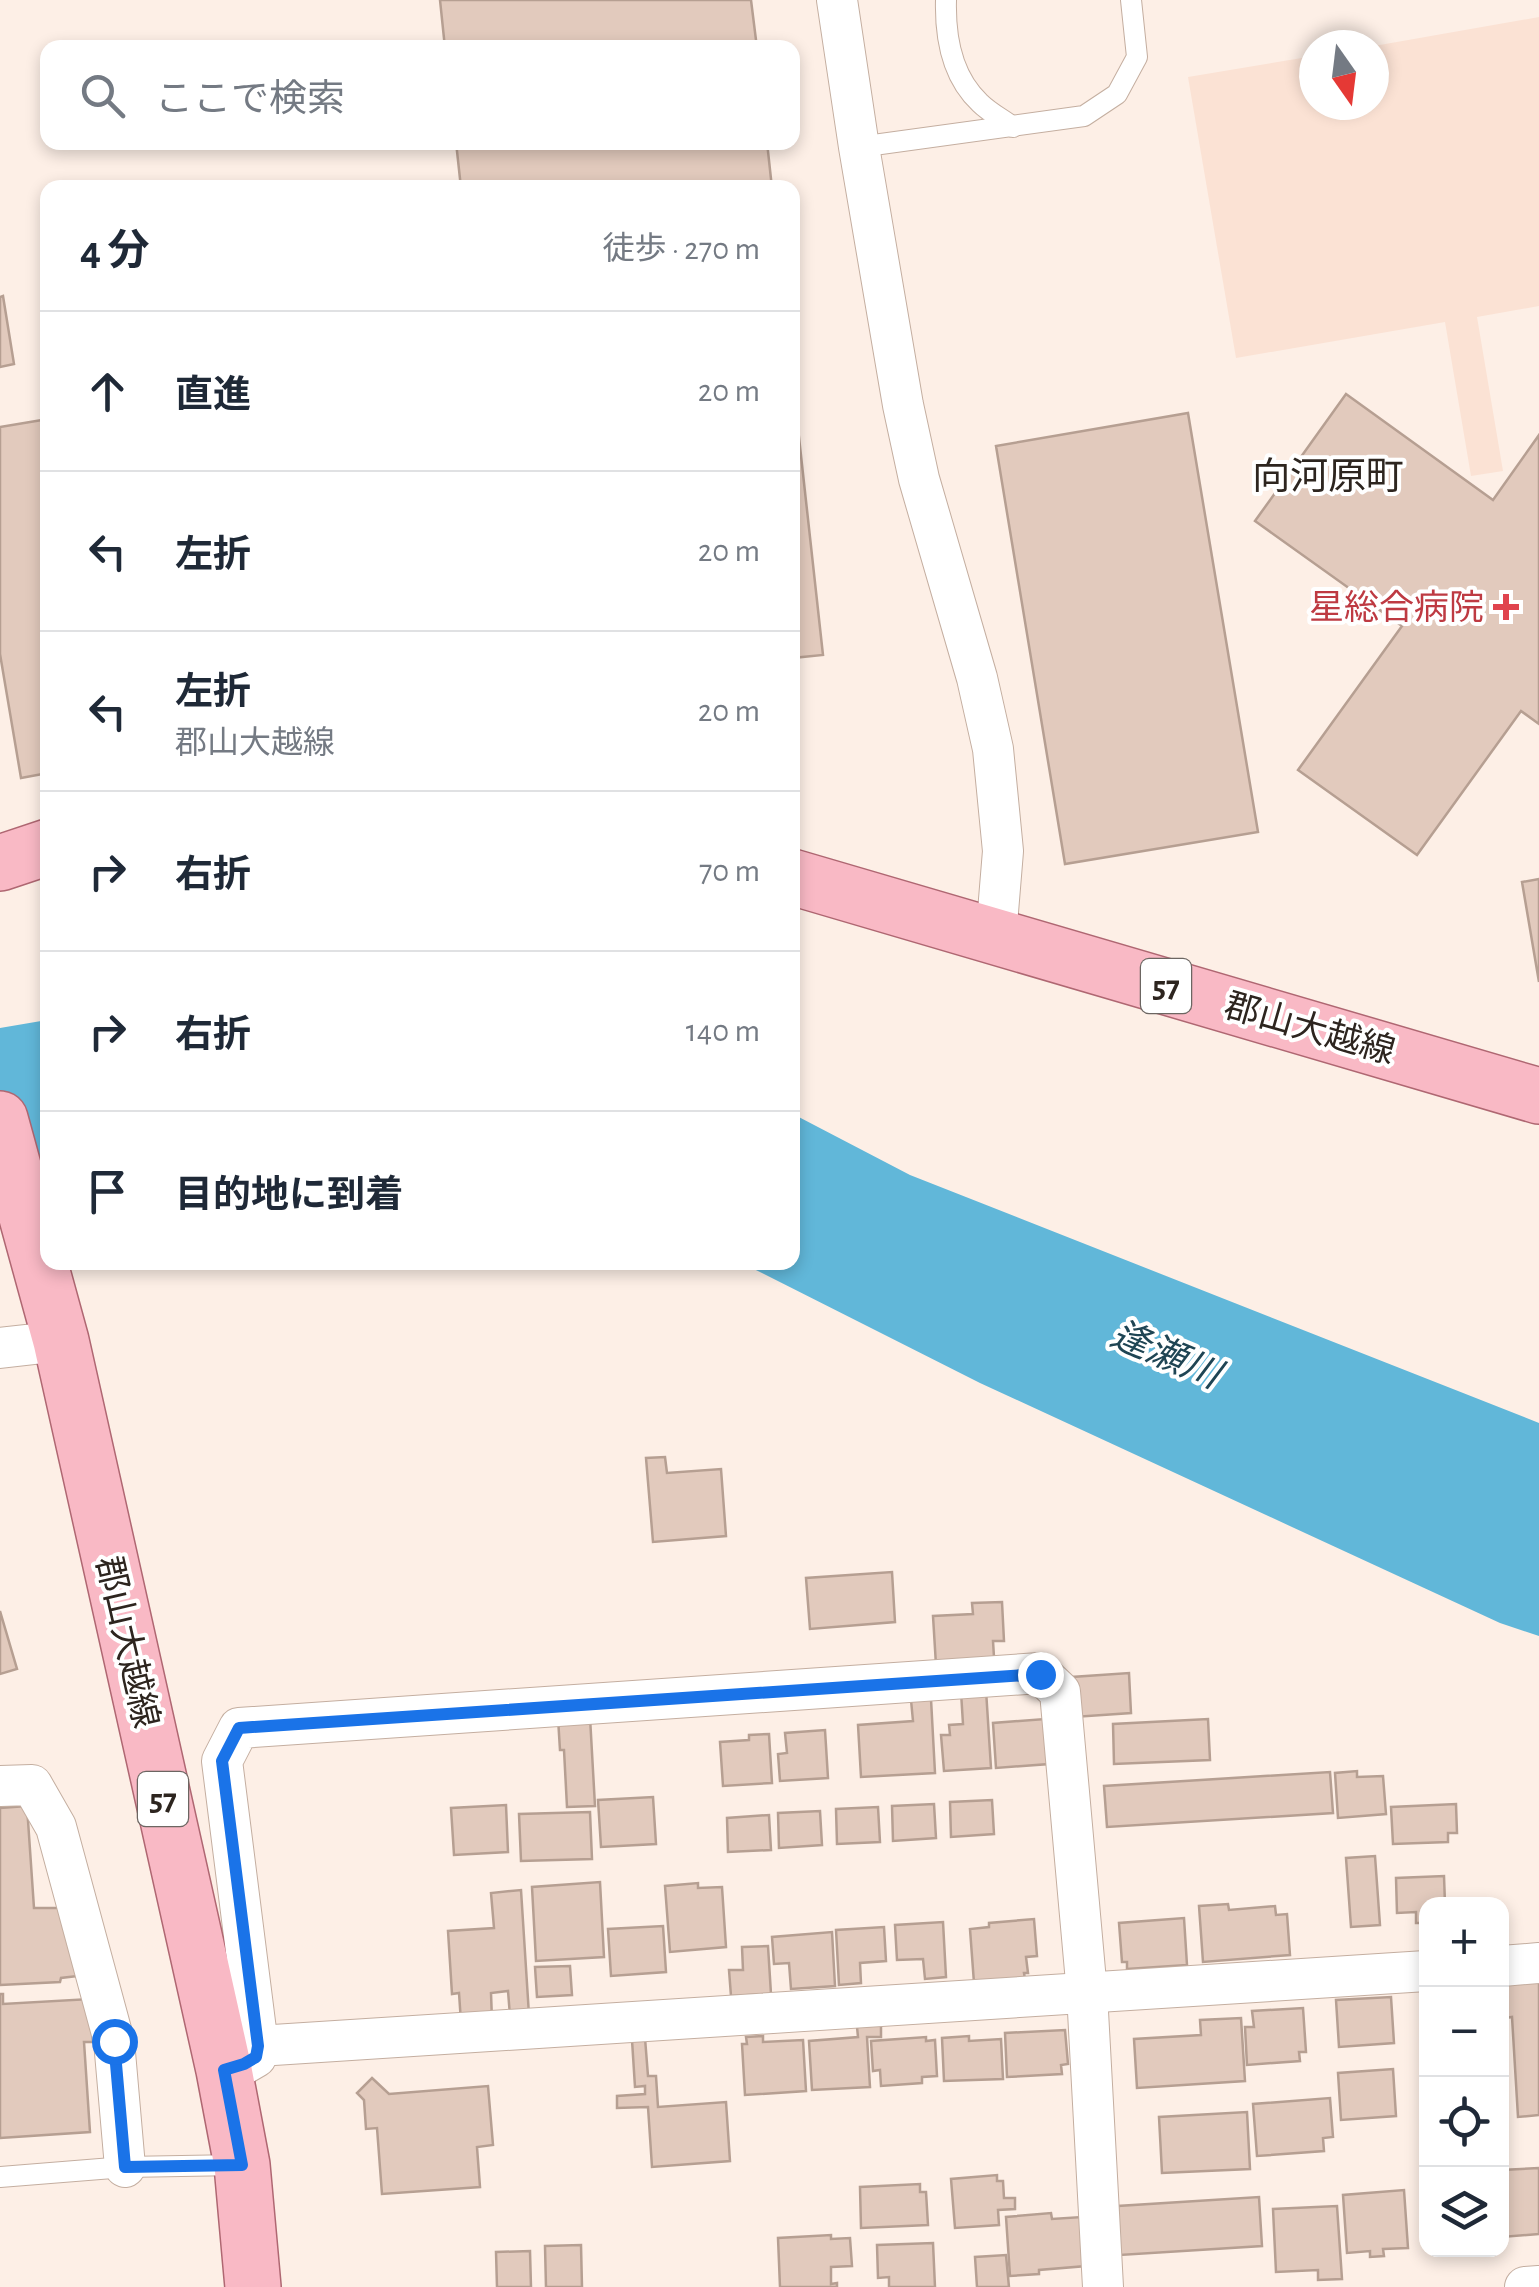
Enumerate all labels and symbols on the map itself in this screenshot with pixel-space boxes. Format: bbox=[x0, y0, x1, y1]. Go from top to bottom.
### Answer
north arrow bbox=[1299, 30, 1389, 120]
district label: 向河原町 bbox=[1252, 457, 1404, 497]
place label: 星総合病院 bbox=[1309, 589, 1484, 626]
marker: 星総合病院 bbox=[1493, 594, 1519, 620]
road number: 57 bbox=[1141, 959, 1191, 1013]
street label: 郡山大越線 bbox=[1221, 987, 1399, 1070]
water label: 逢瀬川 bbox=[1105, 1314, 1230, 1397]
street label: 郡山大越線 bbox=[90, 1553, 165, 1732]
route end bbox=[1018, 1652, 1064, 1698]
road number: 57 bbox=[138, 1772, 188, 1826]
route start bbox=[92, 2019, 138, 2065]

